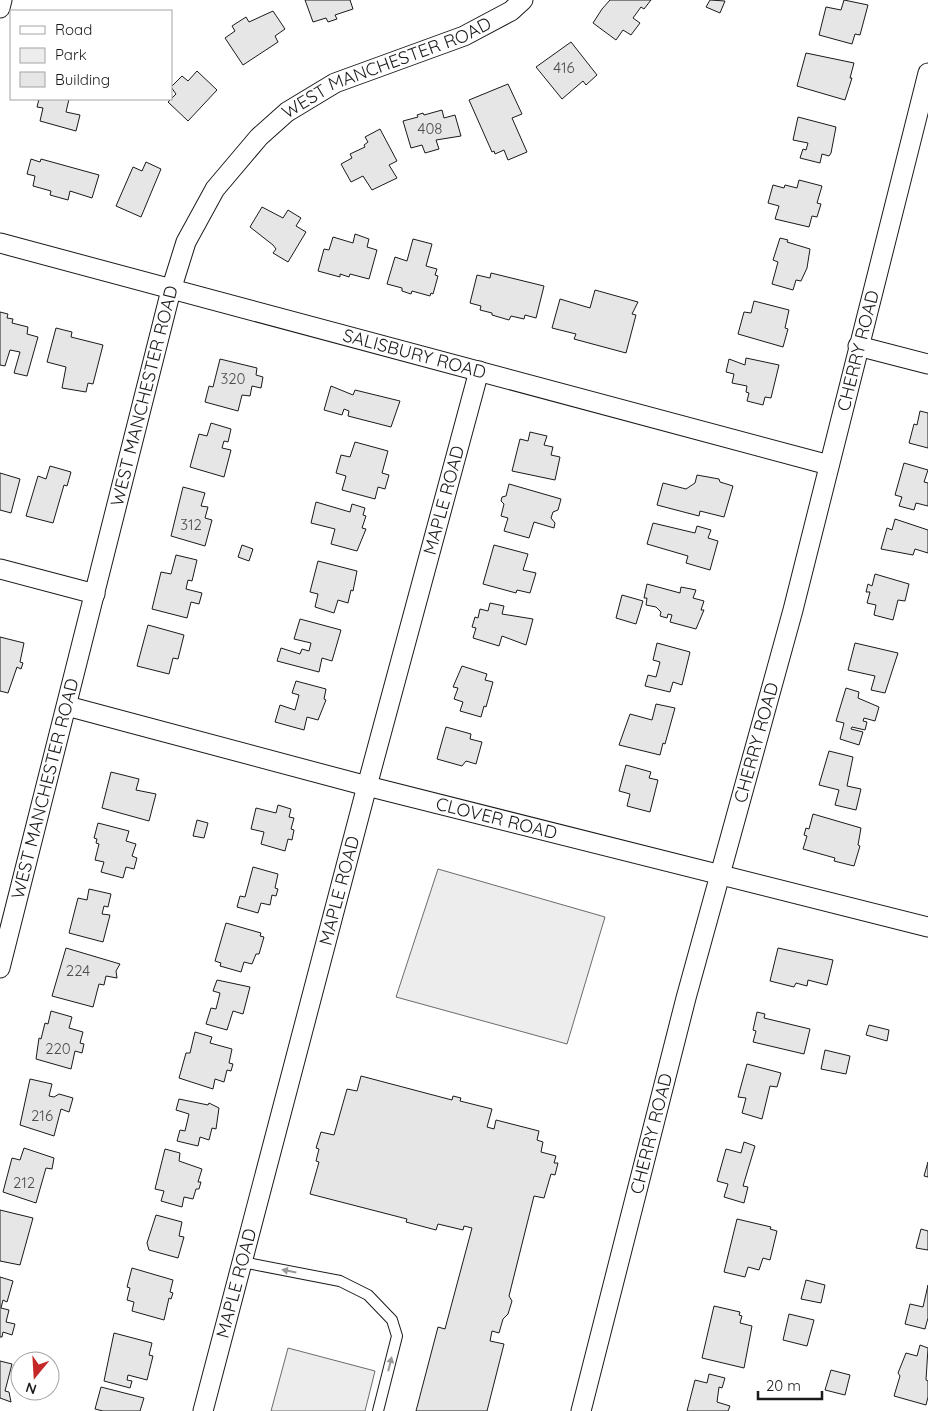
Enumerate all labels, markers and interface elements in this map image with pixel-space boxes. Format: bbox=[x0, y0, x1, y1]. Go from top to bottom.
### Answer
legend bbox=[10, 10, 172, 100]
street label: WEST MANCHESTER ROAD bbox=[277, 12, 495, 123]
text: Road bbox=[55, 20, 92, 39]
text: Park bbox=[55, 45, 87, 64]
house number: 416 bbox=[553, 58, 575, 77]
text: Building bbox=[55, 70, 110, 89]
house number: 408 bbox=[418, 119, 442, 138]
street label: WEST MANCHESTER ROAD bbox=[105, 283, 183, 508]
street label: CHERRY ROAD bbox=[831, 288, 884, 413]
street label: SALISBURY ROAD bbox=[340, 323, 489, 384]
house number: 320 bbox=[220, 369, 246, 388]
street label: MAPLE ROAD bbox=[418, 443, 469, 557]
house number: 312 bbox=[180, 515, 202, 534]
street label: WEST MANCHESTER ROAD bbox=[6, 676, 84, 901]
street label: CHERRY ROAD bbox=[728, 680, 784, 805]
street label: CLOVER ROAD bbox=[434, 792, 560, 844]
street label: MAPLE ROAD bbox=[314, 833, 364, 948]
house number: 224 bbox=[66, 961, 90, 980]
house number: 220 bbox=[45, 1039, 71, 1058]
street label: CHERRY ROAD bbox=[625, 1071, 677, 1197]
house number: 216 bbox=[31, 1106, 53, 1125]
house number: 212 bbox=[13, 1173, 35, 1192]
street label: MAPLE ROAD bbox=[211, 1226, 261, 1340]
one-way arrow bbox=[281, 1267, 297, 1275]
north arrow bbox=[10, 1351, 60, 1401]
one-way arrow bbox=[386, 1356, 394, 1371]
scale bar bbox=[758, 1368, 822, 1400]
text: 20 m bbox=[766, 1376, 801, 1395]
text: N bbox=[23, 1378, 39, 1399]

